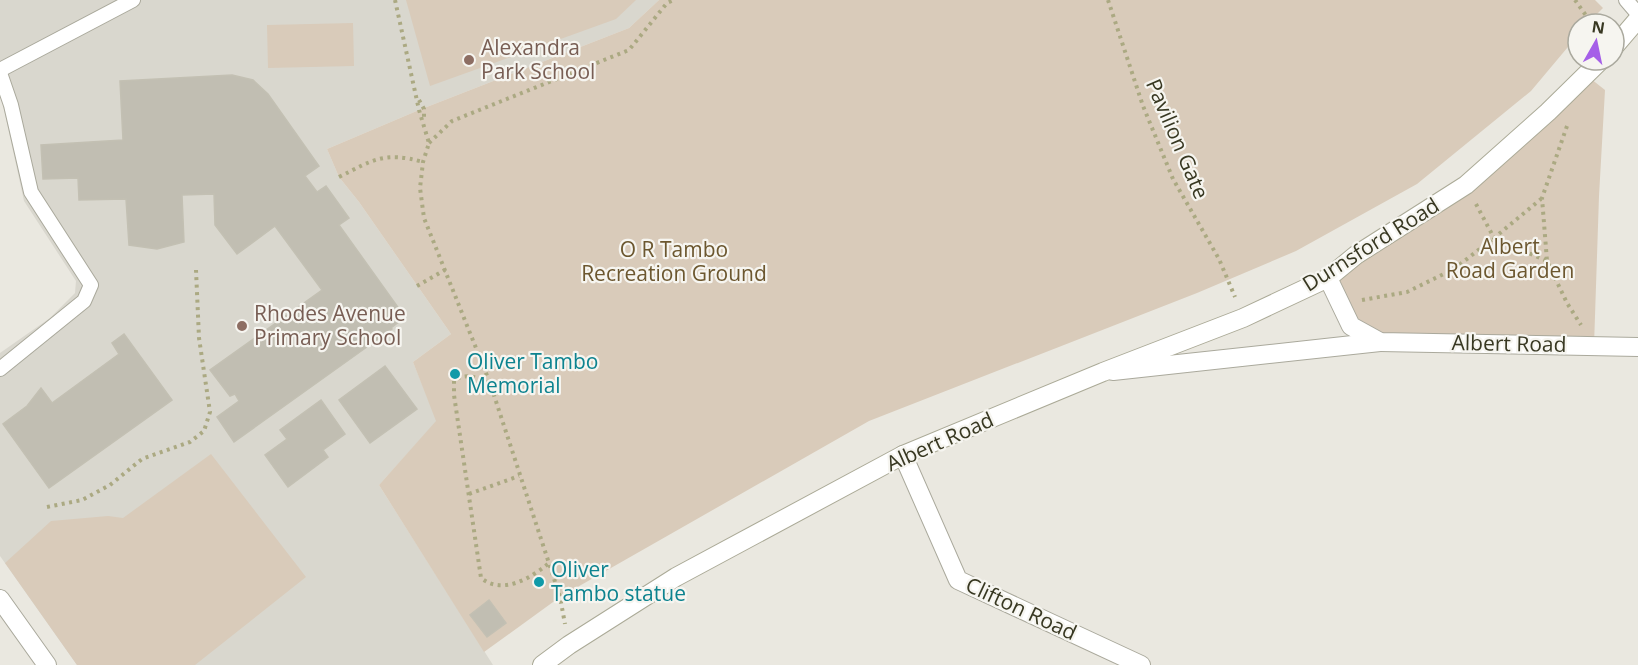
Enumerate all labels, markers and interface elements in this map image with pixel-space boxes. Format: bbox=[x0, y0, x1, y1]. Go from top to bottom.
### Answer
north arrow bbox=[1566, 12, 1626, 72]
text: N bbox=[1590, 15, 1606, 39]
place label: Alexandra Park School bbox=[481, 33, 595, 85]
marker: Alexandra Park School bbox=[462, 53, 476, 67]
street label: Pavilion Gate bbox=[1140, 74, 1216, 203]
street label: Durnsford Road bbox=[1297, 191, 1444, 297]
park label: Albert Road Garden bbox=[1446, 232, 1574, 284]
park label: O R Tambo Recreation Ground bbox=[581, 235, 767, 287]
place label: Rhodes Avenue Primary School bbox=[254, 299, 406, 351]
marker: Rhodes Avenue Primary School bbox=[235, 319, 249, 333]
street label: Albert Road bbox=[1451, 328, 1567, 358]
place label: Oliver Tambo Memorial bbox=[467, 347, 598, 399]
marker: Oliver Tambo Memorial bbox=[448, 367, 462, 381]
street label: Albert Road bbox=[881, 405, 998, 477]
place label: Oliver Tambo statue bbox=[551, 555, 686, 607]
street label: Clifton Road bbox=[961, 570, 1081, 646]
marker: Oliver Tambo statue bbox=[532, 575, 546, 589]

